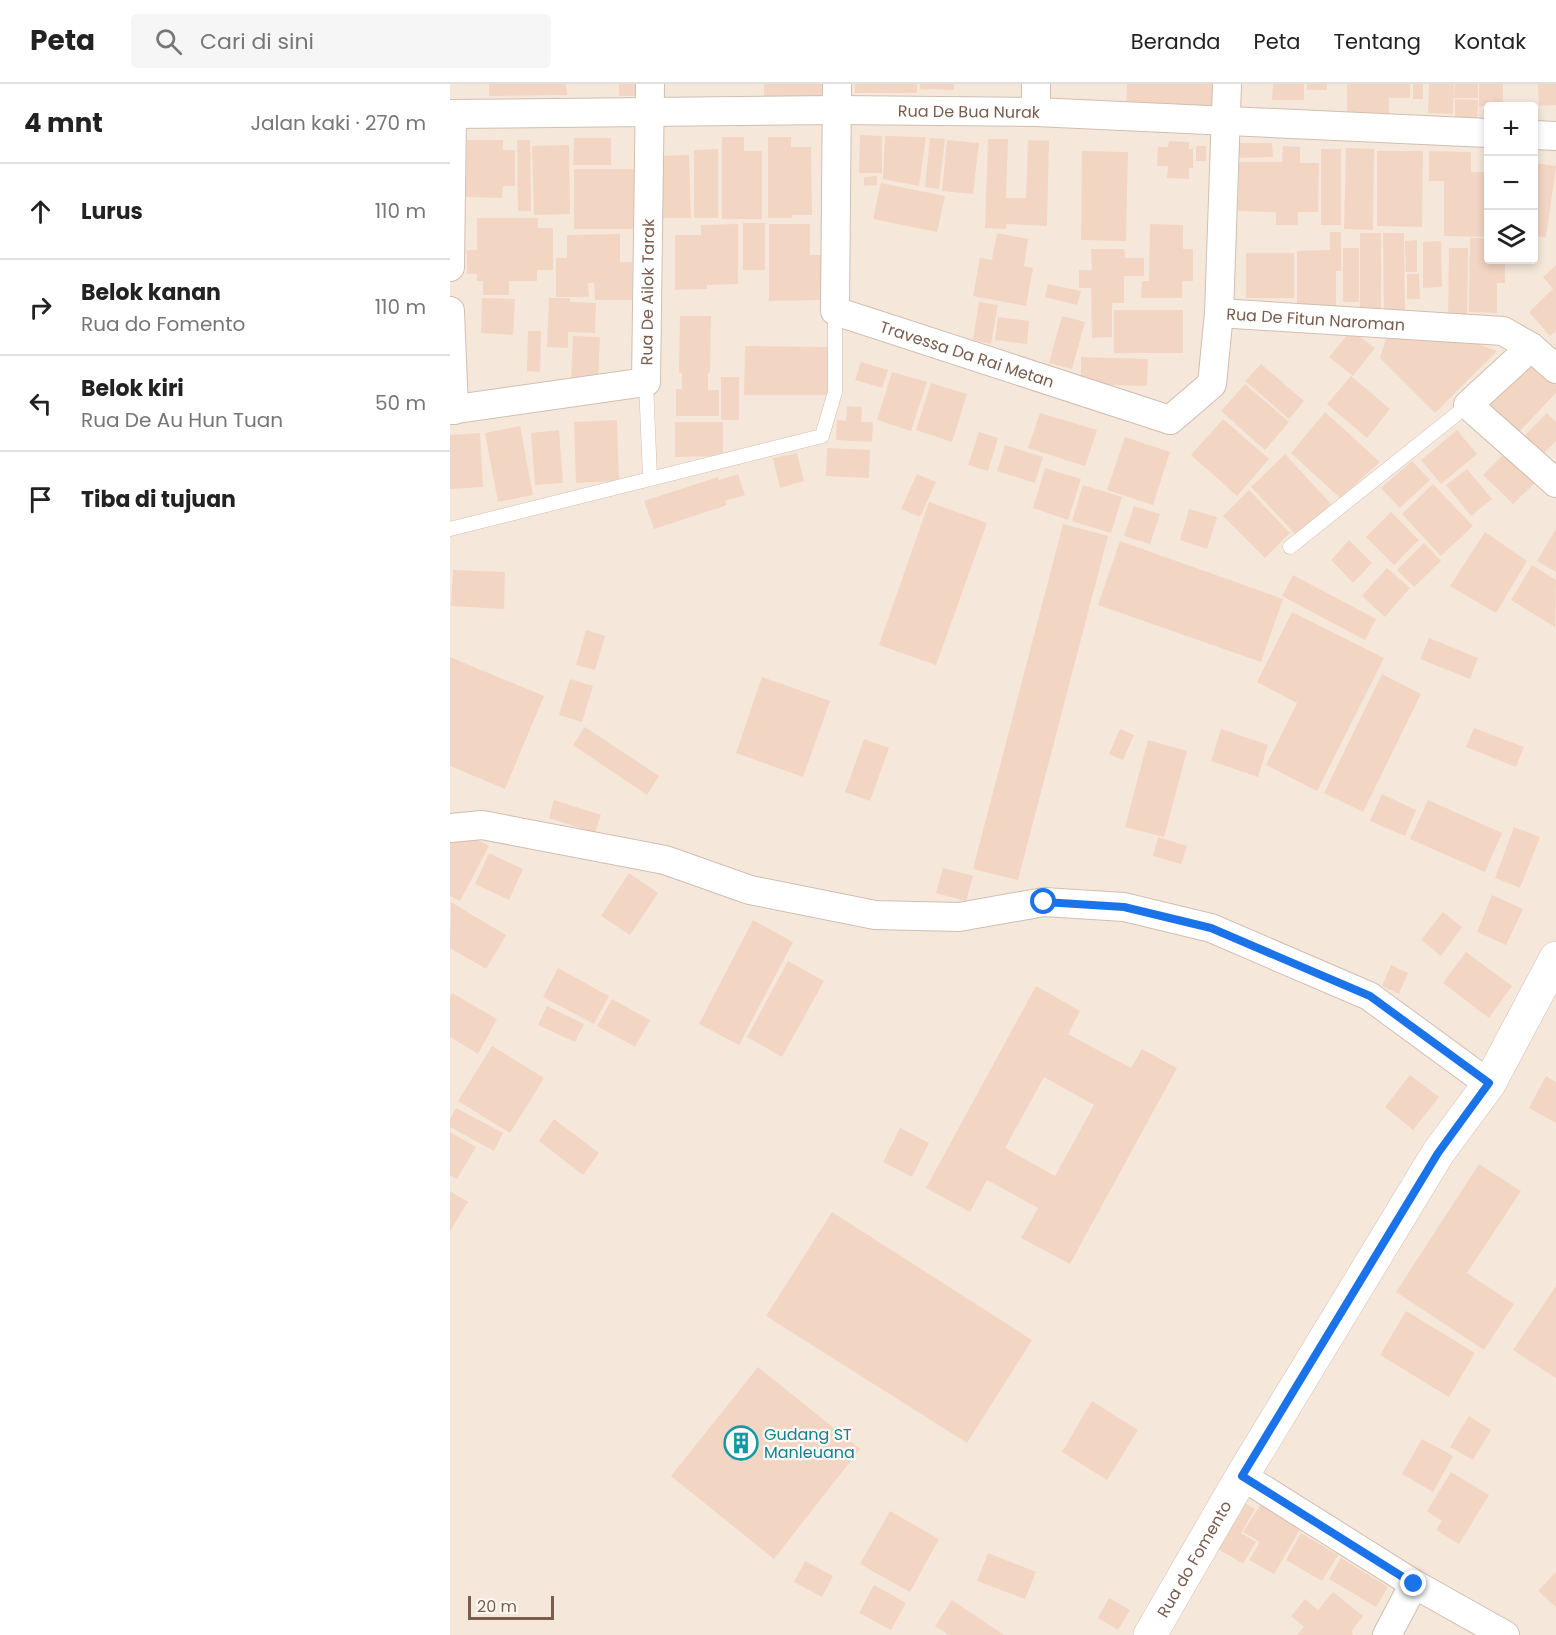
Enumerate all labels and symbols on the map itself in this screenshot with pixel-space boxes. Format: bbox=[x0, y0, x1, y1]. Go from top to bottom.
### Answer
street label: Rua De Bua Nurak bbox=[898, 99, 1041, 124]
street label: Rua De Ailok Tarak bbox=[635, 218, 660, 365]
street label: Rua De Fitun Naroman bbox=[1226, 302, 1406, 336]
street label: Travessa Da Rai Metan bbox=[877, 315, 1057, 393]
route start bbox=[1030, 888, 1056, 914]
place label: Gudang ST Manleuana bbox=[764, 1423, 855, 1464]
building icon: Gudang ST Manleuana bbox=[723, 1425, 759, 1461]
street label: Rua do Fomento bbox=[1151, 1496, 1237, 1622]
route end bbox=[1400, 1570, 1426, 1596]
scale bar bbox=[468, 1593, 554, 1620]

